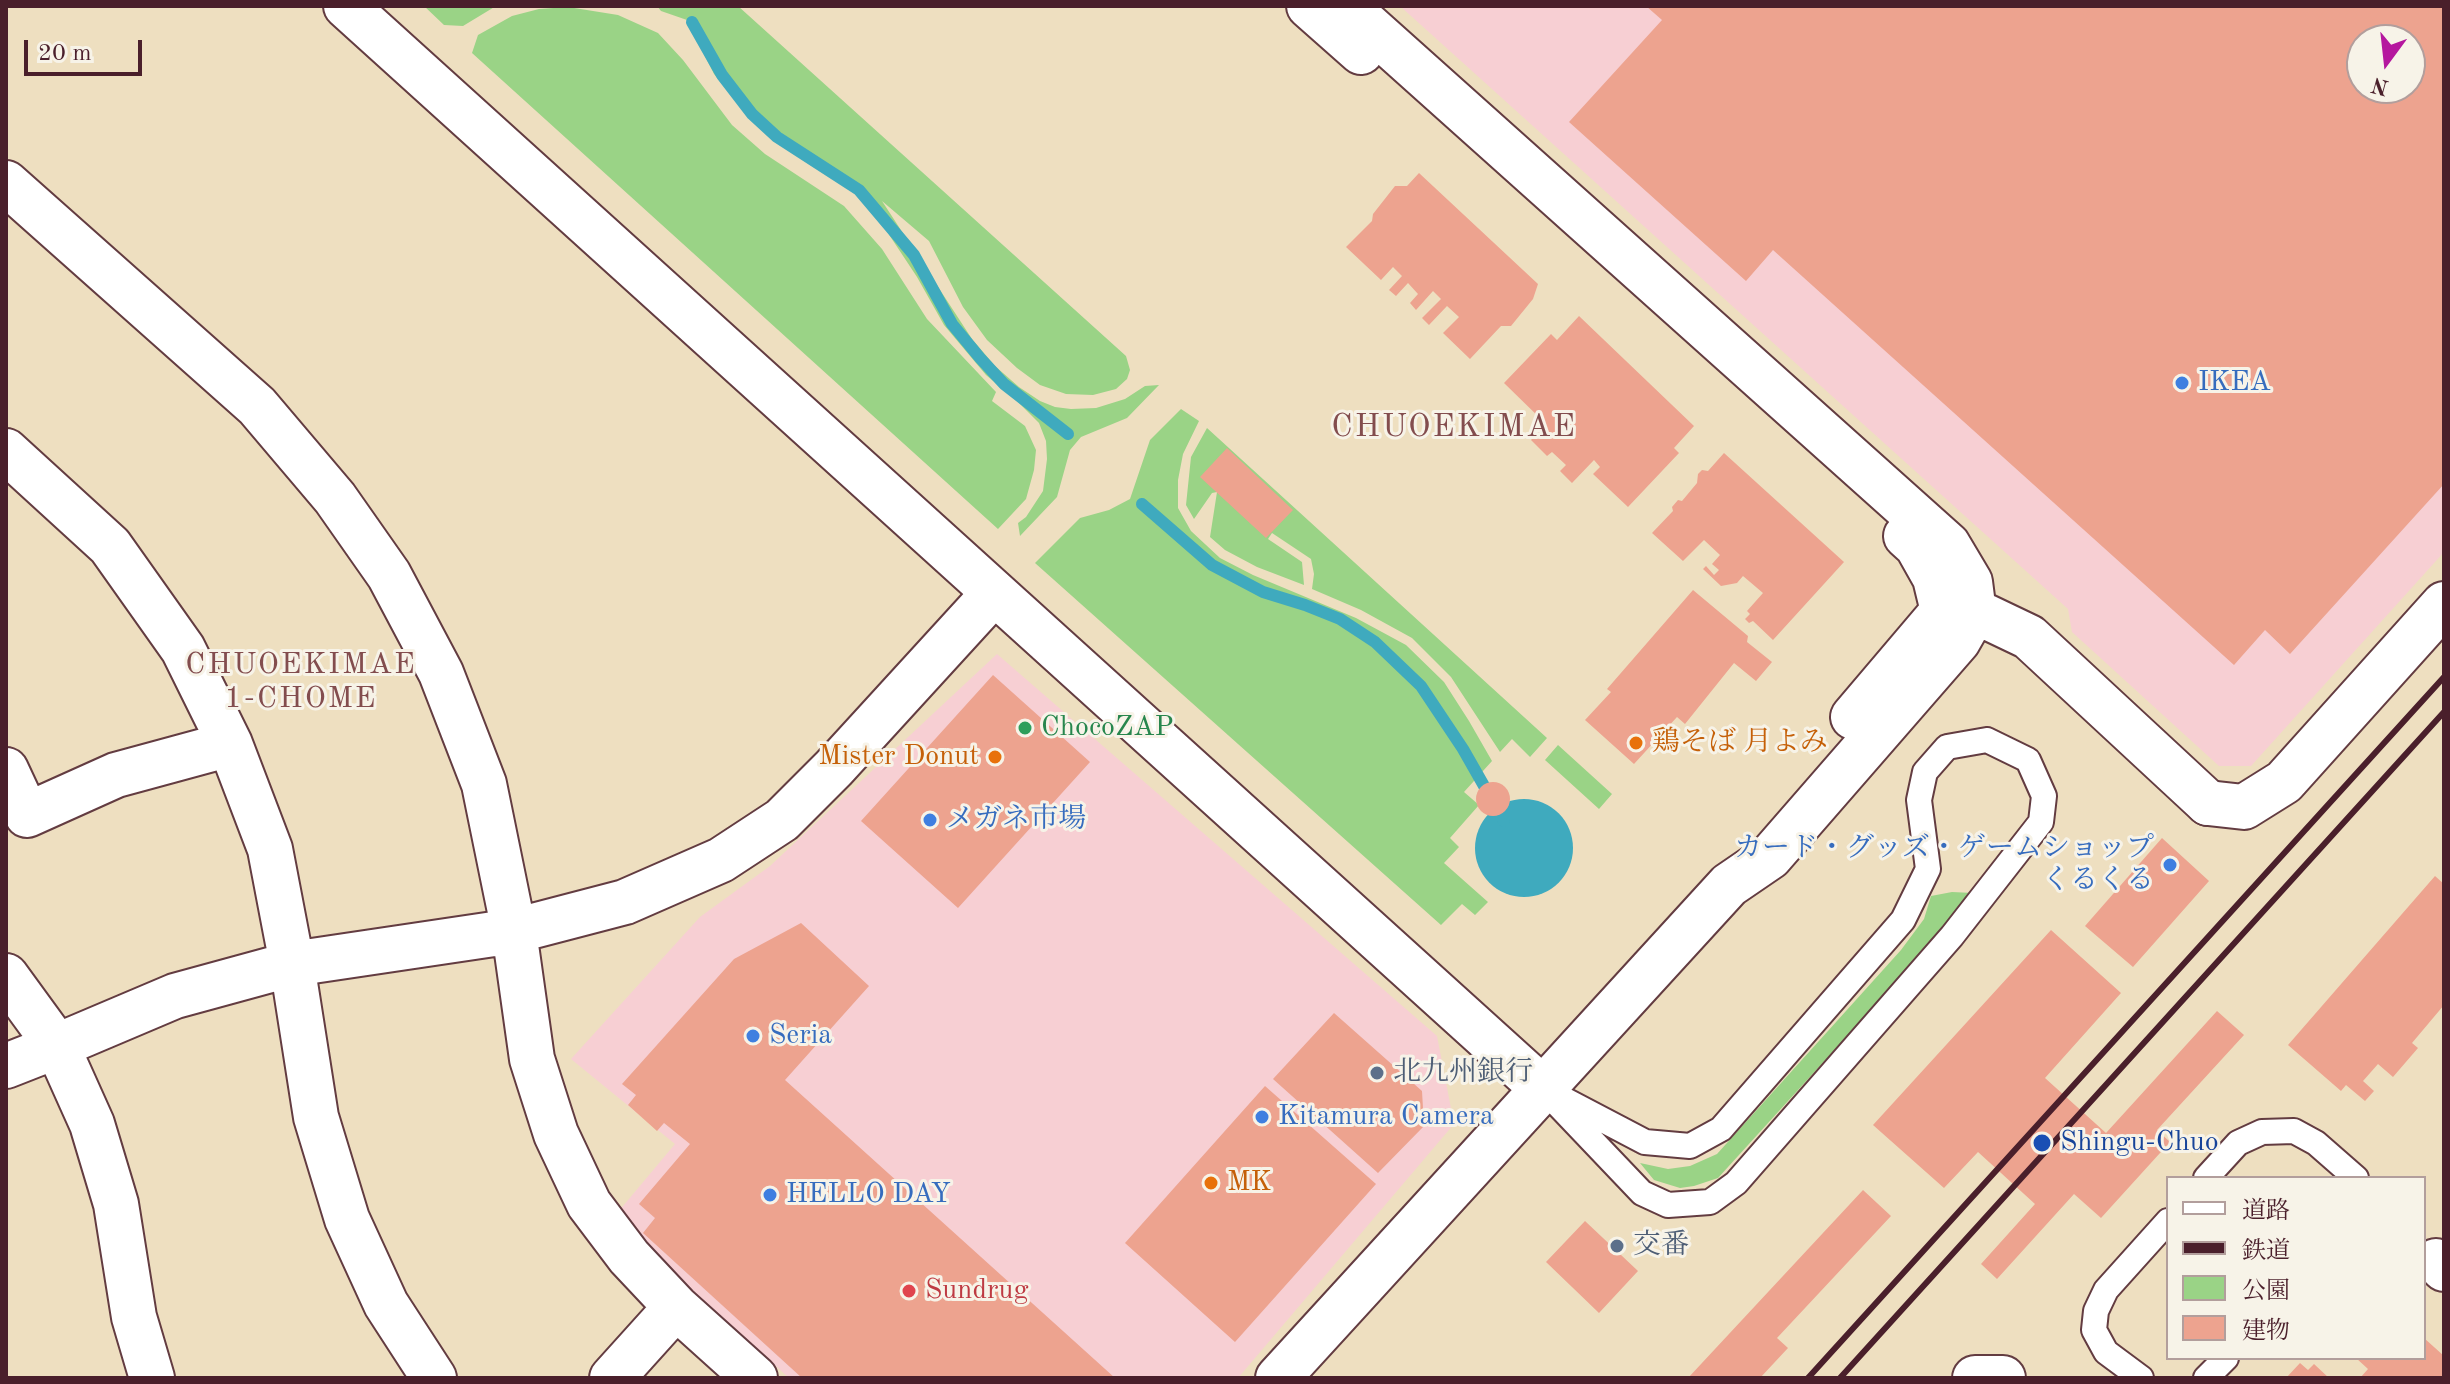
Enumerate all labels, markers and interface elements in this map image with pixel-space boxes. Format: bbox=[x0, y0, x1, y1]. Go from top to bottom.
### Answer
scale bar bbox=[28, 24, 146, 74]
north arrow bbox=[2346, 24, 2426, 104]
text: 20 m bbox=[38, 42, 92, 66]
text: N bbox=[2369, 72, 2391, 98]
place label: IKEA bbox=[2198, 366, 2271, 400]
marker: IKEA bbox=[2173, 374, 2191, 392]
district label: CHUOEKIMAE bbox=[1331, 409, 1577, 447]
district label: CHUOEKIMAE 1-CHOME bbox=[185, 647, 417, 718]
place label: ChocoZAP bbox=[1041, 711, 1174, 745]
marker: ChocoZAP bbox=[1016, 719, 1034, 737]
place label: 鶏そば 月よみ bbox=[1652, 726, 1828, 760]
marker: 鶏そば 月よみ bbox=[1627, 734, 1645, 752]
place label: Mister Donut bbox=[818, 740, 979, 774]
marker: Mister Donut bbox=[986, 748, 1004, 766]
place label: メガネ市場 bbox=[946, 803, 1086, 837]
marker: メガネ市場 bbox=[921, 811, 939, 829]
place label: カード・グッズ・ゲームショップ くるくる bbox=[1734, 832, 2154, 898]
marker: カード・グッズ・ゲームショップ くるくる bbox=[2161, 856, 2179, 874]
place label: Seria bbox=[769, 1019, 832, 1053]
marker: Seria bbox=[744, 1027, 762, 1045]
place label: 北九州銀行 bbox=[1393, 1056, 1533, 1090]
marker: 北九州銀行 bbox=[1368, 1064, 1386, 1082]
place label: Kitamura Camera bbox=[1278, 1100, 1494, 1134]
marker: Kitamura Camera bbox=[1253, 1108, 1271, 1126]
place label: Shingu-Chuo bbox=[2060, 1126, 2219, 1160]
marker: Shingu-Chuo bbox=[2031, 1132, 2053, 1154]
place label: MK bbox=[1227, 1166, 1272, 1200]
marker: MK bbox=[1202, 1174, 1220, 1192]
legend bbox=[2166, 1176, 2426, 1360]
place label: HELLO DAY bbox=[786, 1178, 951, 1212]
marker: HELLO DAY bbox=[761, 1186, 779, 1204]
text: 道路 bbox=[2242, 1200, 2290, 1224]
place label: 交番 bbox=[1633, 1229, 1689, 1263]
marker: 交番 bbox=[1608, 1237, 1626, 1255]
text: 鉄道 bbox=[2242, 1240, 2290, 1264]
place label: Sundrug bbox=[925, 1274, 1029, 1308]
text: 公園 bbox=[2242, 1280, 2290, 1304]
marker: Sundrug bbox=[900, 1282, 918, 1300]
text: 建物 bbox=[2242, 1320, 2290, 1344]

